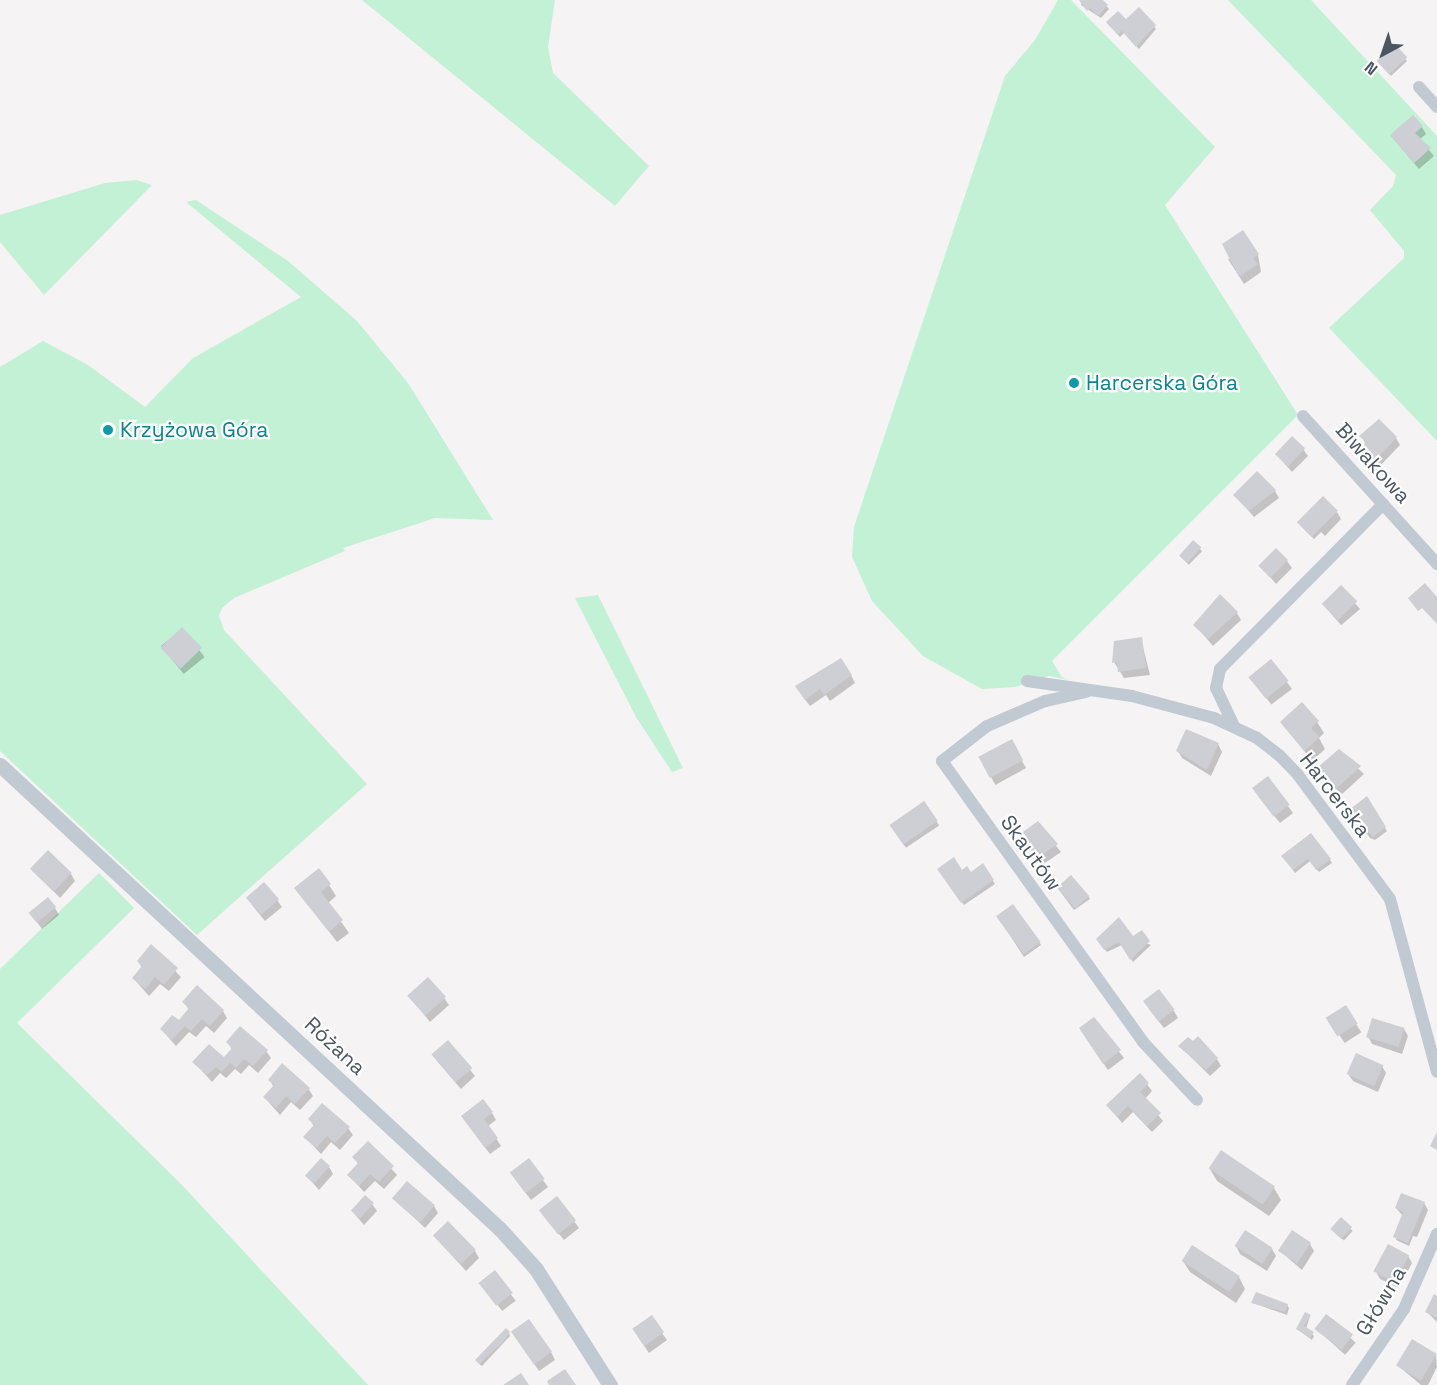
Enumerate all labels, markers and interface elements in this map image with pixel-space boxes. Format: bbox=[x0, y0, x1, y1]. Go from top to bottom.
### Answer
north arrow bbox=[1353, 24, 1413, 84]
text: N bbox=[1360, 57, 1382, 80]
place label: Harcerska Góra bbox=[1086, 370, 1238, 396]
marker: Harcerska Góra bbox=[1067, 376, 1081, 390]
place label: Krzyżowa Góra bbox=[120, 417, 268, 443]
street label: Biwakowa bbox=[1330, 417, 1416, 509]
marker: Krzyżowa Góra bbox=[101, 423, 115, 437]
street label: Harcerska bbox=[1294, 748, 1376, 842]
street label: Skautów bbox=[995, 810, 1067, 896]
street label: Różana bbox=[299, 1012, 371, 1080]
street label: Główna bbox=[1351, 1262, 1411, 1340]

